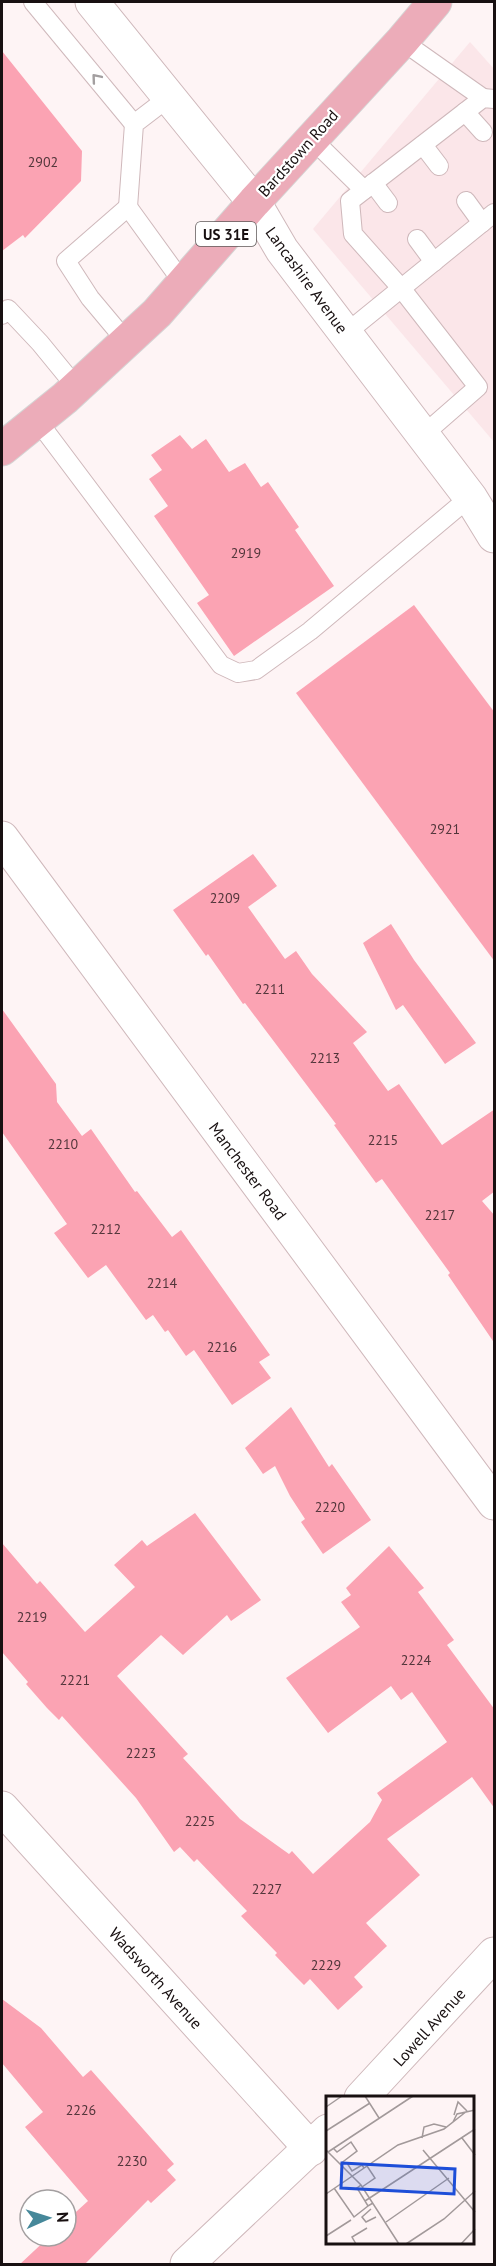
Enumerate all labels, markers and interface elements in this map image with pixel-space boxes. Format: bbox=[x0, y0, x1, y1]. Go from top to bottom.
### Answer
one-way arrow bbox=[93, 74, 104, 85]
street label: Bardstown Road bbox=[254, 105, 342, 201]
house number: 2902 bbox=[28, 153, 58, 171]
road number: US 31E bbox=[196, 222, 256, 246]
street label: Lancashire Avenue bbox=[262, 223, 352, 337]
house number: 2919 bbox=[231, 544, 261, 562]
house number: 2921 bbox=[430, 820, 460, 838]
house number: 2209 bbox=[210, 889, 240, 907]
house number: 2211 bbox=[255, 980, 285, 998]
house number: 2213 bbox=[310, 1049, 340, 1067]
street label: Manchester Road bbox=[205, 1118, 291, 1224]
house number: 2215 bbox=[368, 1131, 398, 1149]
house number: 2210 bbox=[48, 1135, 79, 1153]
house number: 2217 bbox=[425, 1206, 455, 1224]
house number: 2212 bbox=[91, 1220, 121, 1238]
house number: 2214 bbox=[147, 1274, 178, 1292]
house number: 2216 bbox=[207, 1338, 237, 1356]
house number: 2220 bbox=[315, 1498, 346, 1516]
house number: 2219 bbox=[17, 1608, 47, 1626]
house number: 2224 bbox=[401, 1651, 432, 1669]
house number: 2221 bbox=[60, 1671, 90, 1689]
house number: 2223 bbox=[126, 1744, 156, 1762]
house number: 2225 bbox=[185, 1812, 215, 1830]
house number: 2227 bbox=[252, 1880, 282, 1898]
street label: Wadsworth Avenue bbox=[105, 1923, 207, 2033]
house number: 2229 bbox=[311, 1956, 341, 1974]
street label: Lowell Avenue bbox=[389, 1984, 469, 2070]
inset map bbox=[326, 2096, 475, 2245]
house number: 2226 bbox=[66, 2101, 96, 2119]
house number: 2230 bbox=[117, 2152, 148, 2170]
north arrow bbox=[18, 2188, 78, 2248]
text: N bbox=[53, 2211, 73, 2223]

